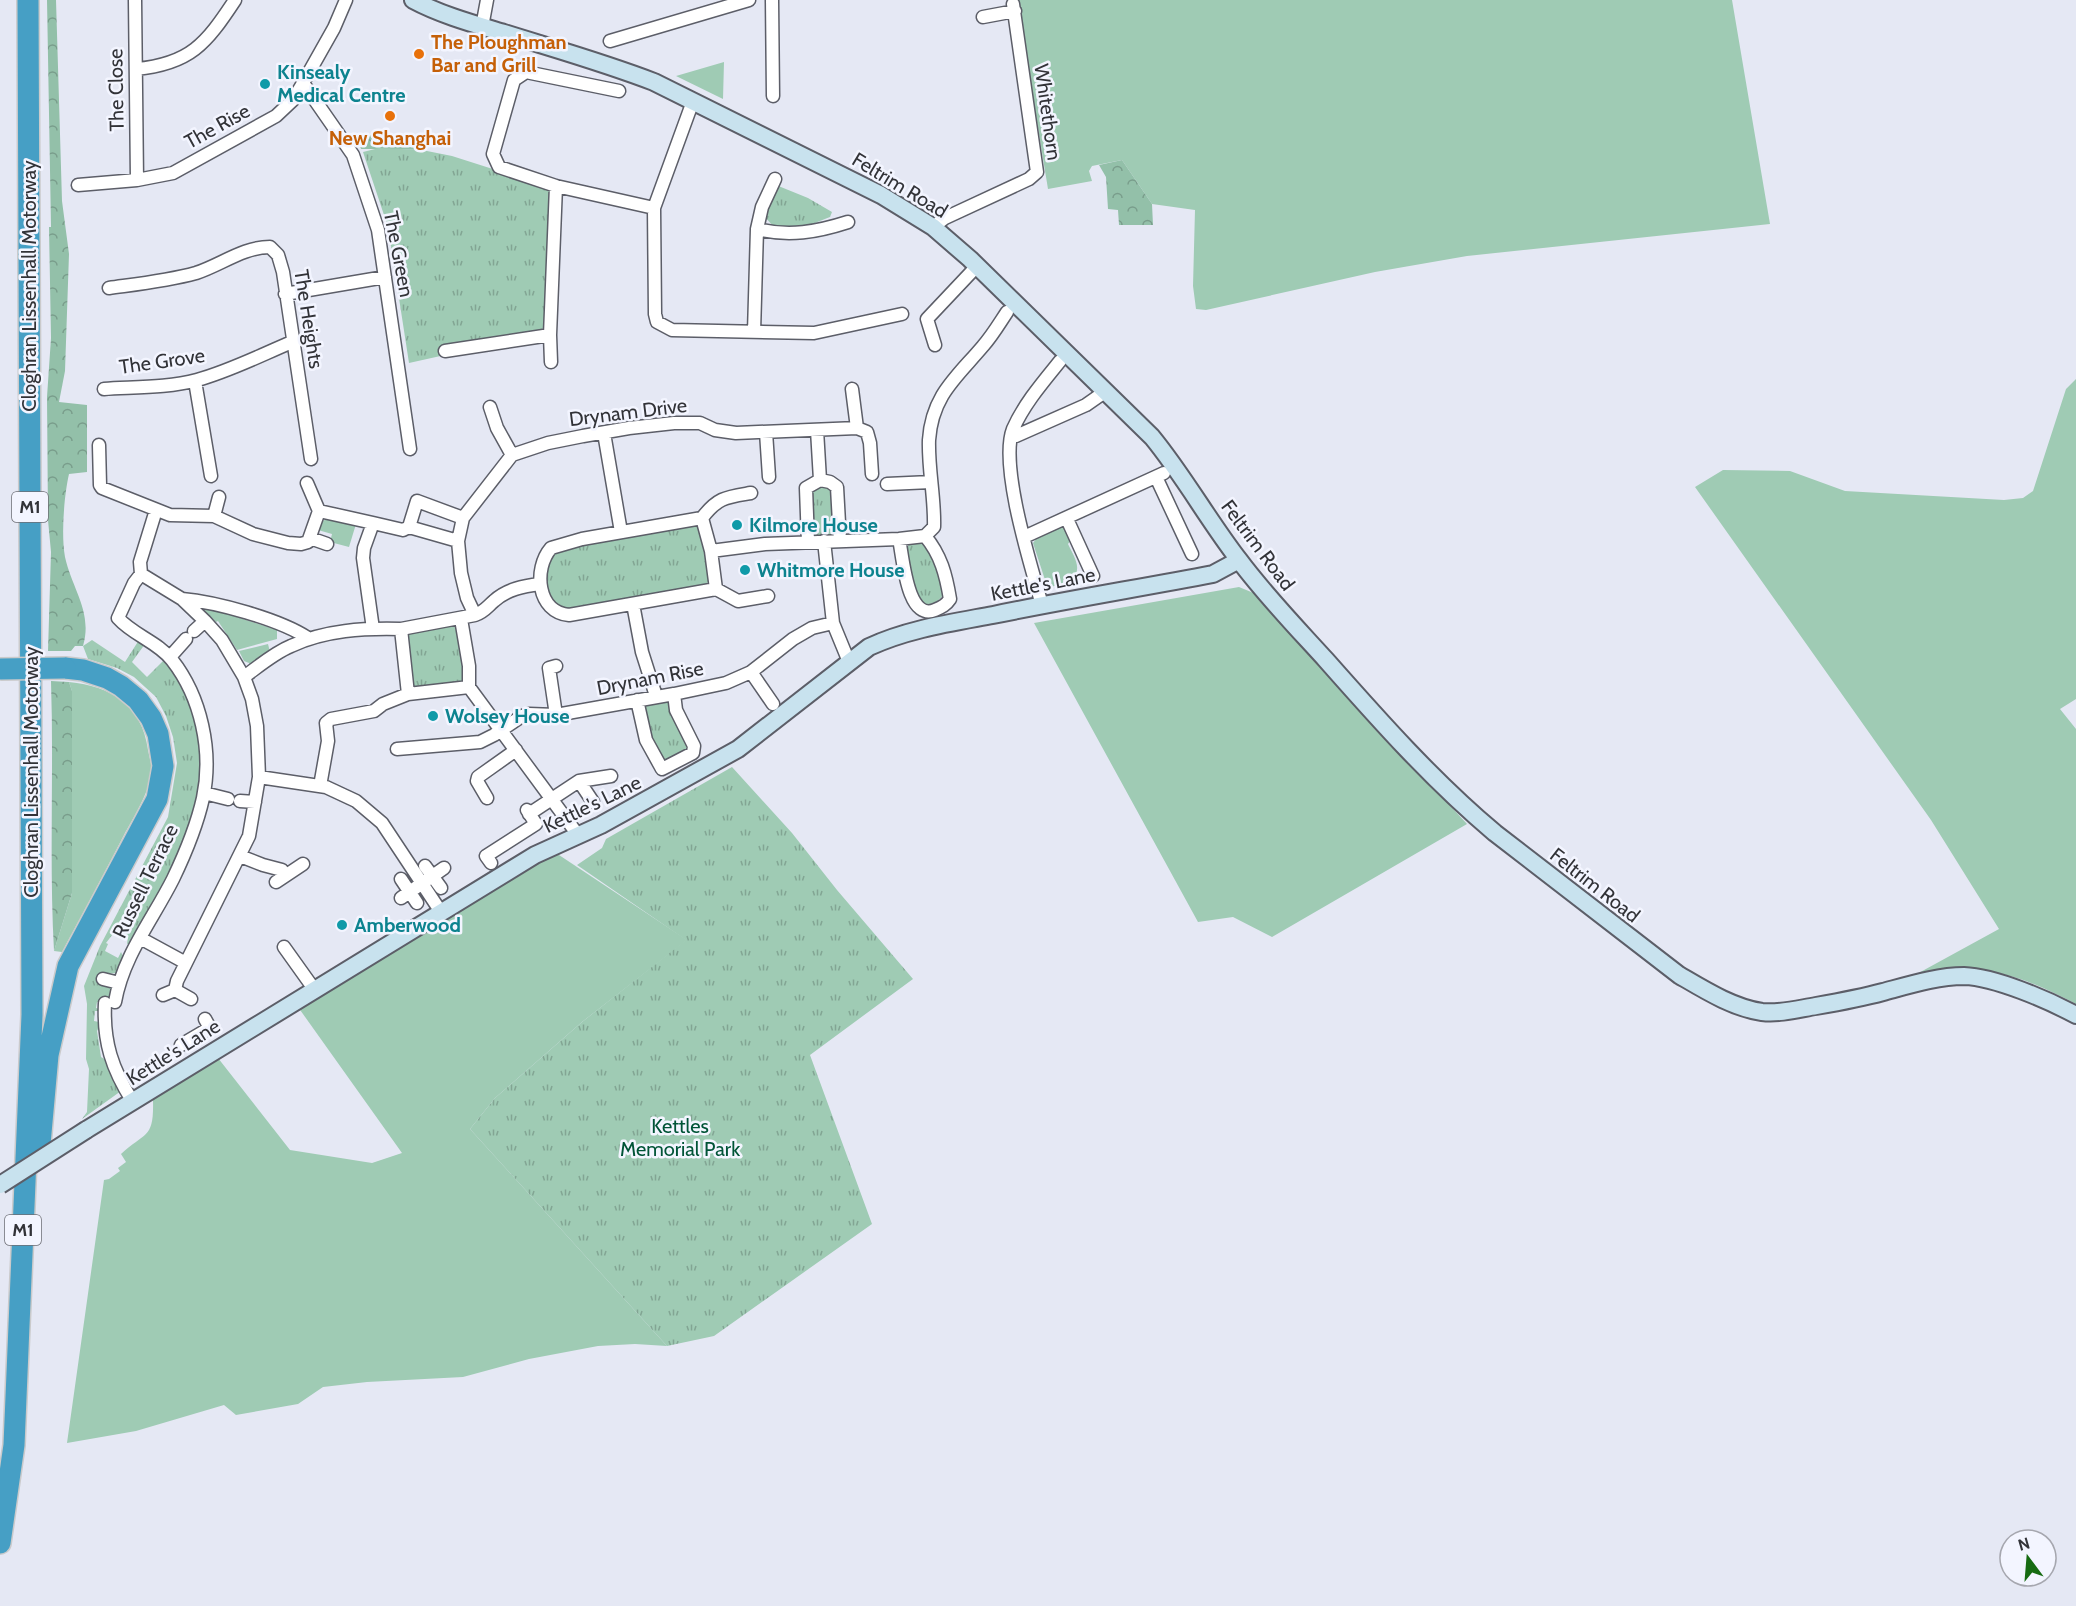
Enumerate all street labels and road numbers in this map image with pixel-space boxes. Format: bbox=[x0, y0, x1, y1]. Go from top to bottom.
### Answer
street label: The Close bbox=[103, 48, 129, 132]
street label: Whitethorn bbox=[1029, 62, 1067, 162]
street label: The Rise bbox=[180, 98, 254, 154]
street label: Feltrim Road bbox=[848, 147, 952, 223]
street label: Cloghran Lissenhall Motorway bbox=[17, 160, 41, 412]
street label: The Green bbox=[379, 209, 419, 299]
street label: The Heights bbox=[289, 268, 329, 370]
street label: The Grove bbox=[118, 343, 206, 379]
street label: Drynam Drive bbox=[568, 393, 688, 431]
road number: M1 bbox=[12, 492, 48, 522]
street label: Feltrim Road bbox=[1216, 495, 1300, 595]
street label: Kettle's Lane bbox=[989, 562, 1097, 606]
street label: Cloghran Lissenhall Motorway bbox=[19, 646, 43, 898]
street label: Drynam Rise bbox=[595, 656, 705, 700]
street label: Kettle's Lane bbox=[539, 770, 645, 838]
street label: Russell Terrace bbox=[107, 820, 183, 942]
street label: Feltrim Road bbox=[1545, 843, 1645, 927]
street label: Kettle's Lane bbox=[122, 1014, 224, 1090]
road number: M1 bbox=[5, 1215, 41, 1245]

